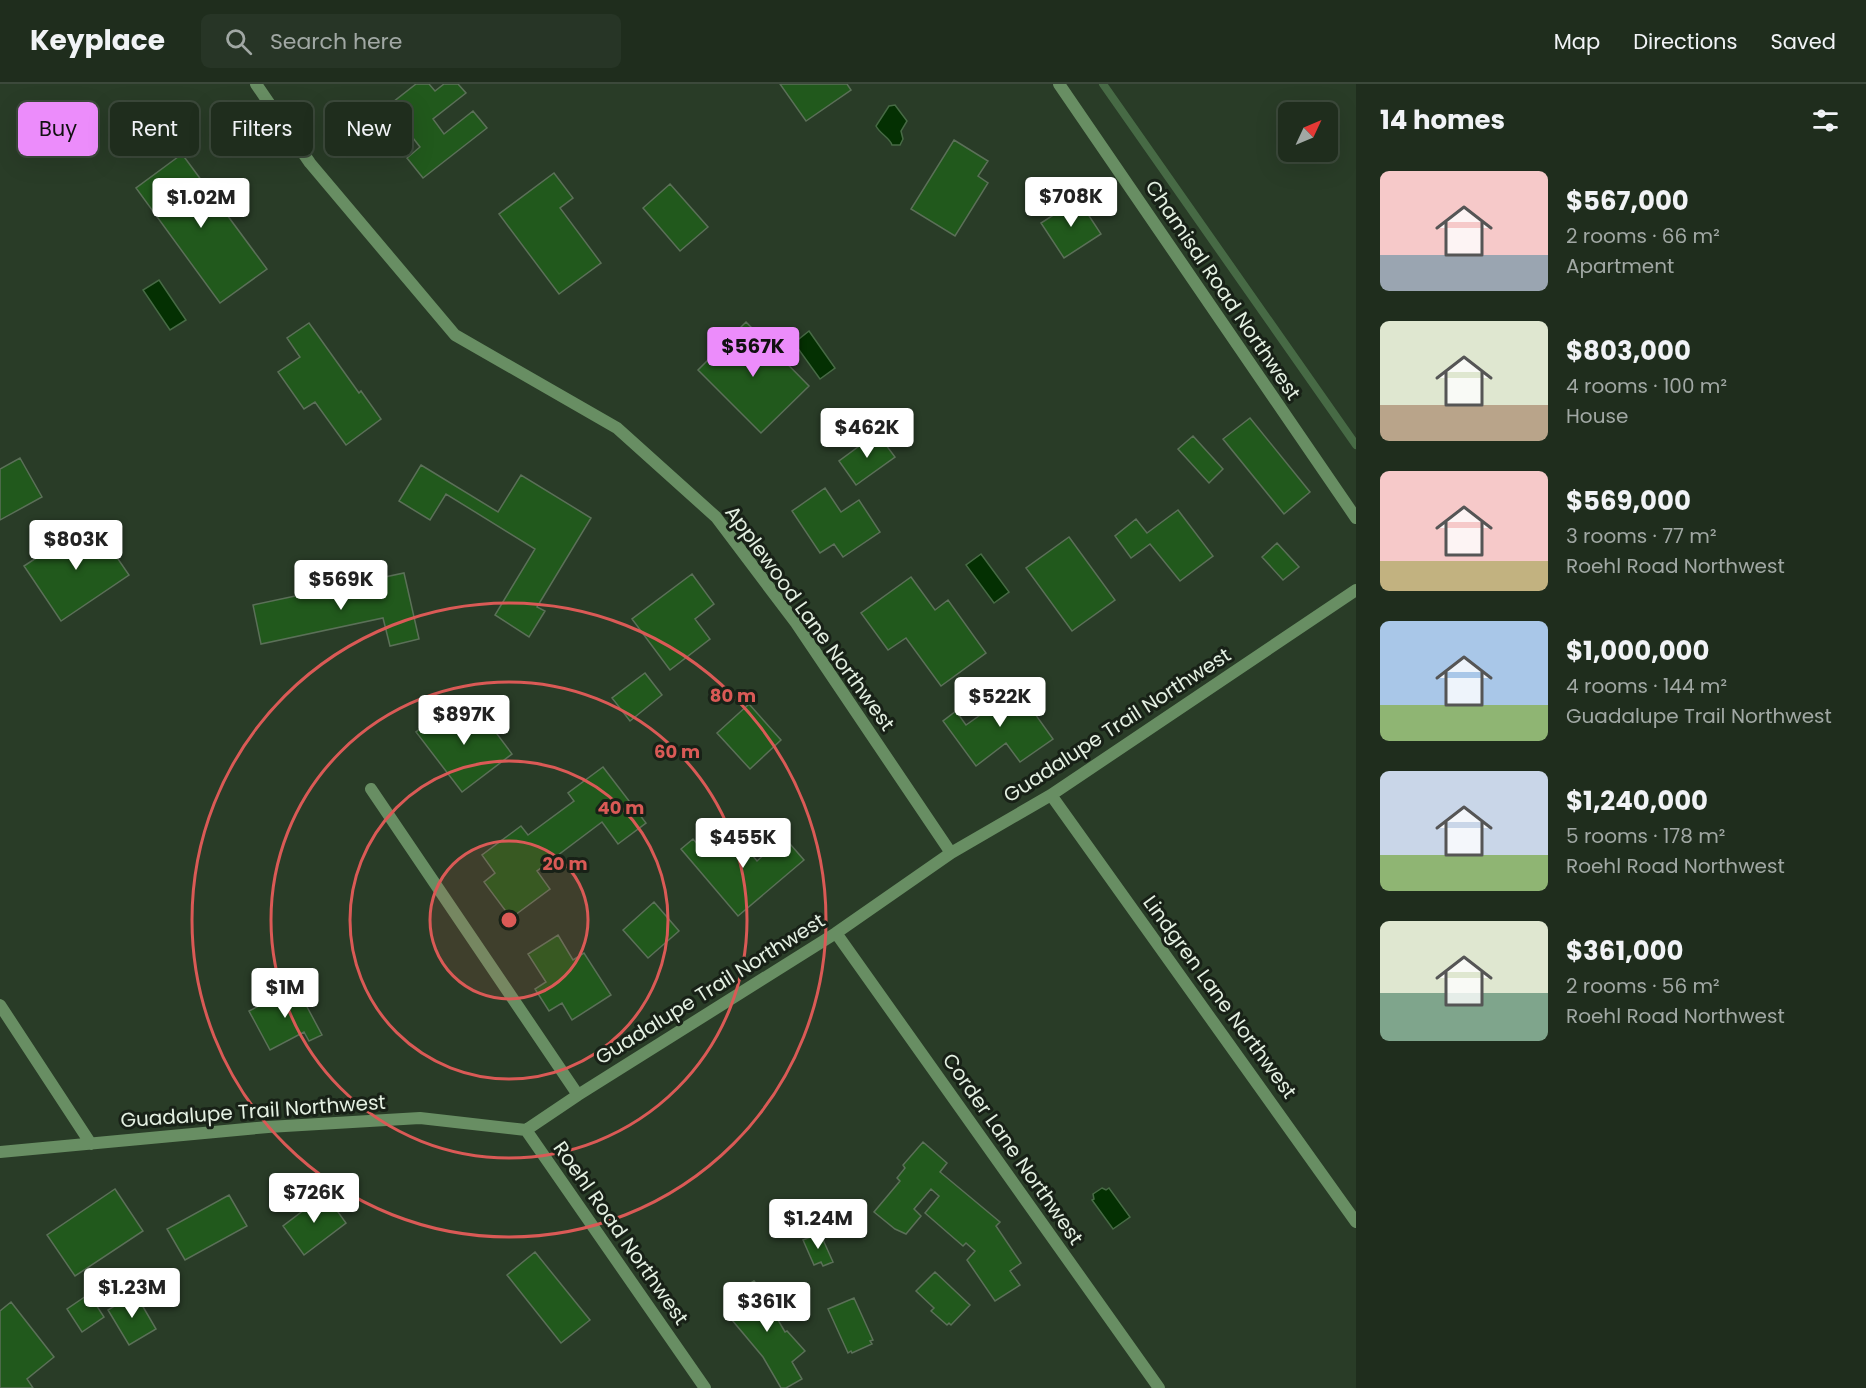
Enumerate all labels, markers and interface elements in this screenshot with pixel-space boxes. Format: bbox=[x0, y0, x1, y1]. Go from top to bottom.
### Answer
search box bbox=[201, 14, 621, 68]
text: Keyplace bbox=[30, 21, 165, 60]
icon: search bbox=[222, 25, 255, 58]
text: Search here bbox=[270, 26, 402, 57]
text: Map bbox=[1554, 27, 1600, 56]
text: Directions bbox=[1633, 27, 1737, 56]
text: Saved bbox=[1770, 27, 1836, 56]
chip: Buy bbox=[18, 102, 98, 156]
chip: Rent bbox=[110, 102, 199, 156]
chip: Filters bbox=[211, 102, 313, 156]
chip: New bbox=[325, 102, 412, 156]
north arrow bbox=[1278, 102, 1338, 162]
map controls bbox=[1278, 102, 1338, 162]
text: 14 homes bbox=[1380, 102, 1505, 138]
icon: filters bbox=[1809, 104, 1842, 137]
street label: Chamisal Road Northwest bbox=[1139, 174, 1307, 406]
pin: $708K bbox=[1029, 177, 1113, 228]
pin: $1.02M bbox=[152, 178, 250, 229]
text: $708K bbox=[1039, 182, 1103, 210]
text: $1.02M bbox=[166, 183, 236, 211]
text: $567,000 bbox=[1566, 183, 1689, 219]
icon: home bbox=[1428, 195, 1500, 267]
text: 2 rooms · 66 m² bbox=[1566, 222, 1720, 250]
text: Apartment bbox=[1566, 252, 1674, 280]
pin: $567K bbox=[711, 327, 795, 378]
text: $567K bbox=[721, 332, 785, 360]
text: $803,000 bbox=[1566, 333, 1691, 369]
icon: home bbox=[1428, 345, 1500, 417]
text: 4 rooms · 100 m² bbox=[1566, 372, 1727, 400]
text: House bbox=[1566, 402, 1628, 430]
pin: $462K bbox=[825, 408, 909, 459]
text: $462K bbox=[835, 413, 899, 441]
text: $569,000 bbox=[1566, 483, 1691, 519]
icon: home bbox=[1428, 495, 1500, 567]
street label: Applewood Lane Northwest bbox=[719, 500, 901, 736]
pin: $803K bbox=[34, 520, 118, 571]
text: 3 rooms · 77 m² bbox=[1566, 522, 1717, 550]
text: $803K bbox=[43, 525, 109, 553]
text: Roehl Road Northwest bbox=[1566, 552, 1785, 580]
pin: $569K bbox=[299, 560, 383, 611]
text: $569K bbox=[308, 565, 374, 593]
text: $1,000,000 bbox=[1566, 633, 1710, 669]
street label: Guadalupe Trail Northwest bbox=[998, 641, 1236, 809]
icon: home bbox=[1428, 645, 1500, 717]
text: 4 rooms · 144 m² bbox=[1566, 672, 1727, 700]
pin: $522K bbox=[958, 677, 1042, 728]
text: $522K bbox=[969, 682, 1031, 710]
text: 80 m bbox=[710, 683, 756, 708]
pin: $897K bbox=[422, 695, 506, 746]
text: $897K bbox=[432, 700, 496, 728]
text: Guadalupe Trail Northwest bbox=[1566, 702, 1832, 730]
text: 60 m bbox=[654, 739, 700, 764]
text: $1,240,000 bbox=[1566, 783, 1708, 819]
text: 40 m bbox=[598, 795, 644, 820]
icon: home bbox=[1428, 795, 1500, 867]
pin: $455K bbox=[701, 818, 785, 869]
text: 5 rooms · 178 m² bbox=[1566, 822, 1725, 850]
text: $455K bbox=[710, 823, 776, 851]
text: 20 m bbox=[543, 851, 587, 876]
text: Roehl Road Northwest bbox=[1566, 852, 1785, 880]
street label: Lindgren Lane Northwest bbox=[1137, 890, 1303, 1104]
street label: Guadalupe Trail Northwest bbox=[590, 907, 830, 1071]
centre of rings bbox=[499, 910, 519, 930]
text: $361,000 bbox=[1566, 933, 1684, 969]
icon: home bbox=[1428, 945, 1500, 1017]
pin: $1M bbox=[256, 968, 314, 1019]
text: 2 rooms · 56 m² bbox=[1566, 972, 1720, 1000]
text: $1M bbox=[265, 973, 305, 1001]
text: Roehl Road Northwest bbox=[1566, 1002, 1785, 1030]
street label: Corder Lane Northwest bbox=[936, 1048, 1090, 1250]
street label: Guadalupe Trail Northwest bbox=[119, 1088, 387, 1134]
street label: Roehl Road Northwest bbox=[547, 1135, 695, 1331]
pin: $726K bbox=[272, 1173, 356, 1224]
text: $726K bbox=[283, 1178, 345, 1206]
pin: $1.24M bbox=[769, 1199, 867, 1250]
text: $1.24M bbox=[783, 1204, 853, 1232]
pin: $1.23M bbox=[83, 1268, 181, 1319]
text: $1.23M bbox=[98, 1273, 166, 1301]
pin: $361K bbox=[725, 1282, 809, 1333]
text: $361K bbox=[737, 1287, 797, 1315]

